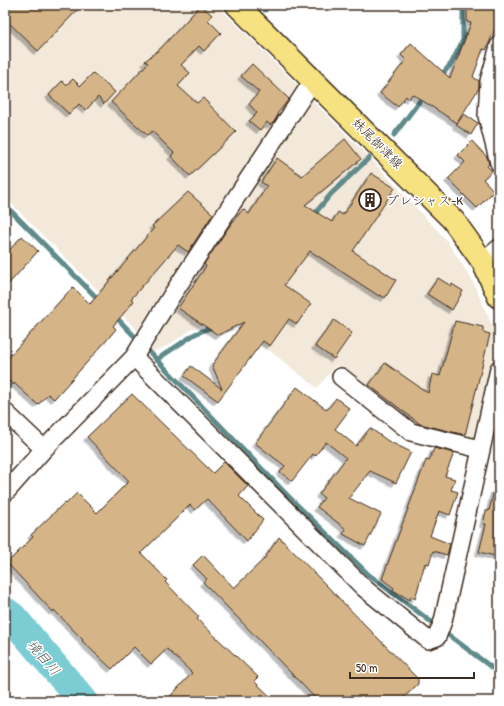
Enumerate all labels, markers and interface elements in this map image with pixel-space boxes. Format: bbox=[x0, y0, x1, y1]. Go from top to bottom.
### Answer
street label: 妹尾御津線 bbox=[349, 114, 408, 173]
building icon: プレシャス-K bbox=[357, 187, 383, 213]
place label: プレシャス-K bbox=[386, 191, 463, 209]
water label: 境目川 bbox=[23, 635, 65, 679]
scale bar bbox=[350, 654, 474, 680]
text: 50 m bbox=[356, 659, 377, 676]

